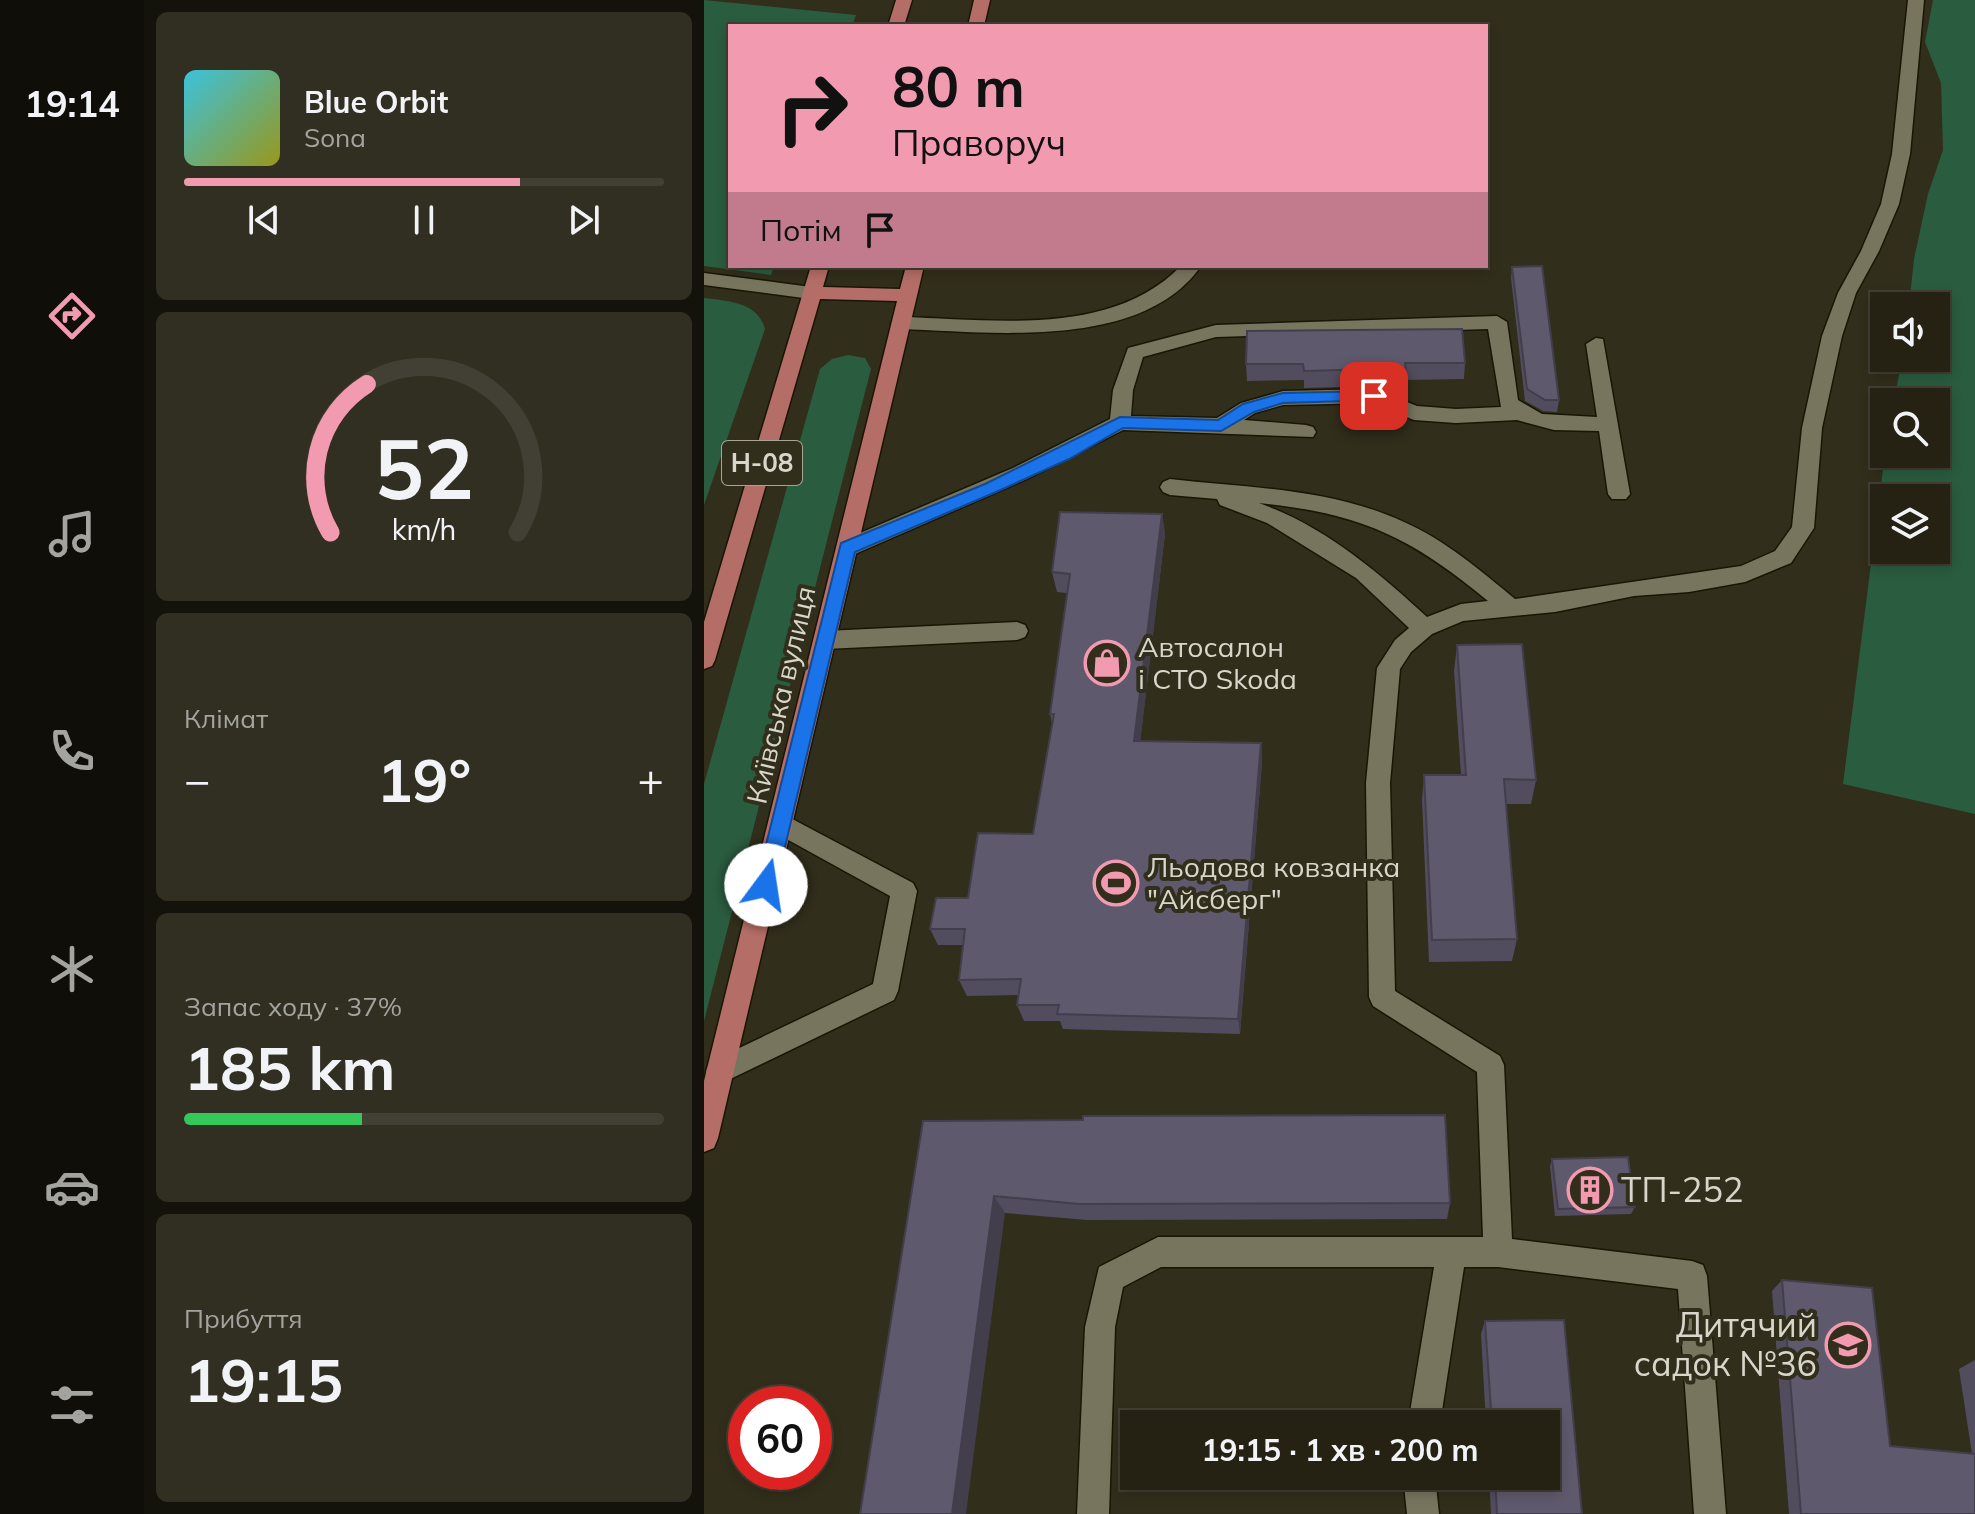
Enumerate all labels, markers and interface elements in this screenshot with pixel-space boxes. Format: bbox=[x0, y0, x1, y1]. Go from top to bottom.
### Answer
text: 80 m bbox=[892, 51, 1025, 121]
icon: right bbox=[760, 56, 864, 160]
text: 19:14 bbox=[24, 81, 120, 126]
text: Blue Orbit bbox=[304, 83, 448, 121]
text: Праворуч bbox=[892, 120, 1066, 165]
text: Sona bbox=[304, 121, 366, 154]
icon: previous bbox=[242, 198, 286, 242]
icon: pause bbox=[402, 198, 446, 242]
icon: next bbox=[562, 198, 606, 242]
icon: arrive bbox=[858, 208, 902, 252]
text: Потім bbox=[760, 211, 842, 249]
icon: directions bbox=[44, 288, 100, 344]
map controls bbox=[1870, 292, 1950, 564]
button: sound bbox=[1870, 292, 1950, 372]
pin bbox=[1340, 362, 1408, 430]
icon: arrive bbox=[1352, 374, 1396, 418]
button: search bbox=[1870, 388, 1950, 468]
text: 52 bbox=[374, 414, 474, 519]
road number: Н-08 bbox=[722, 441, 802, 485]
button: layers bbox=[1870, 484, 1950, 564]
icon: music bbox=[44, 506, 100, 562]
text: km/h bbox=[392, 511, 456, 547]
street label: Київська вулиця bbox=[738, 583, 823, 807]
place label: Автосалон і СТО Skoda bbox=[1138, 629, 1297, 696]
shop icon: Автосалон і СТО Skoda bbox=[1083, 639, 1131, 687]
text: Клімат bbox=[184, 702, 268, 735]
icon: phone bbox=[44, 723, 100, 779]
text: 19° bbox=[377, 742, 471, 817]
text: − bbox=[184, 752, 210, 807]
text: + bbox=[638, 752, 664, 807]
position arrow bbox=[724, 843, 808, 927]
place label: Льодова ковзанка "Айсберг" bbox=[1147, 849, 1400, 916]
sports icon: Льодова ковзанка "Айсберг" bbox=[1092, 859, 1140, 907]
icon: climate bbox=[44, 941, 100, 997]
text: Запас ходу · 37% bbox=[184, 990, 402, 1023]
text: 185 km bbox=[184, 1030, 396, 1105]
icon: car bbox=[44, 1159, 100, 1215]
building icon: ТП-252 bbox=[1566, 1166, 1614, 1214]
place label: ТП-252 bbox=[1621, 1168, 1743, 1211]
text: Прибуття bbox=[184, 1302, 303, 1335]
place label: Дитячий садок №36 bbox=[1634, 1303, 1817, 1385]
school or university icon: Дитячий садок №36 bbox=[1824, 1321, 1872, 1369]
text: 19:15 bbox=[184, 1342, 343, 1417]
icon: filters bbox=[44, 1377, 100, 1433]
speed limit sign: 60 bbox=[728, 1386, 832, 1490]
text: 19:15 · 1 хв · 200 m bbox=[1201, 1431, 1479, 1469]

